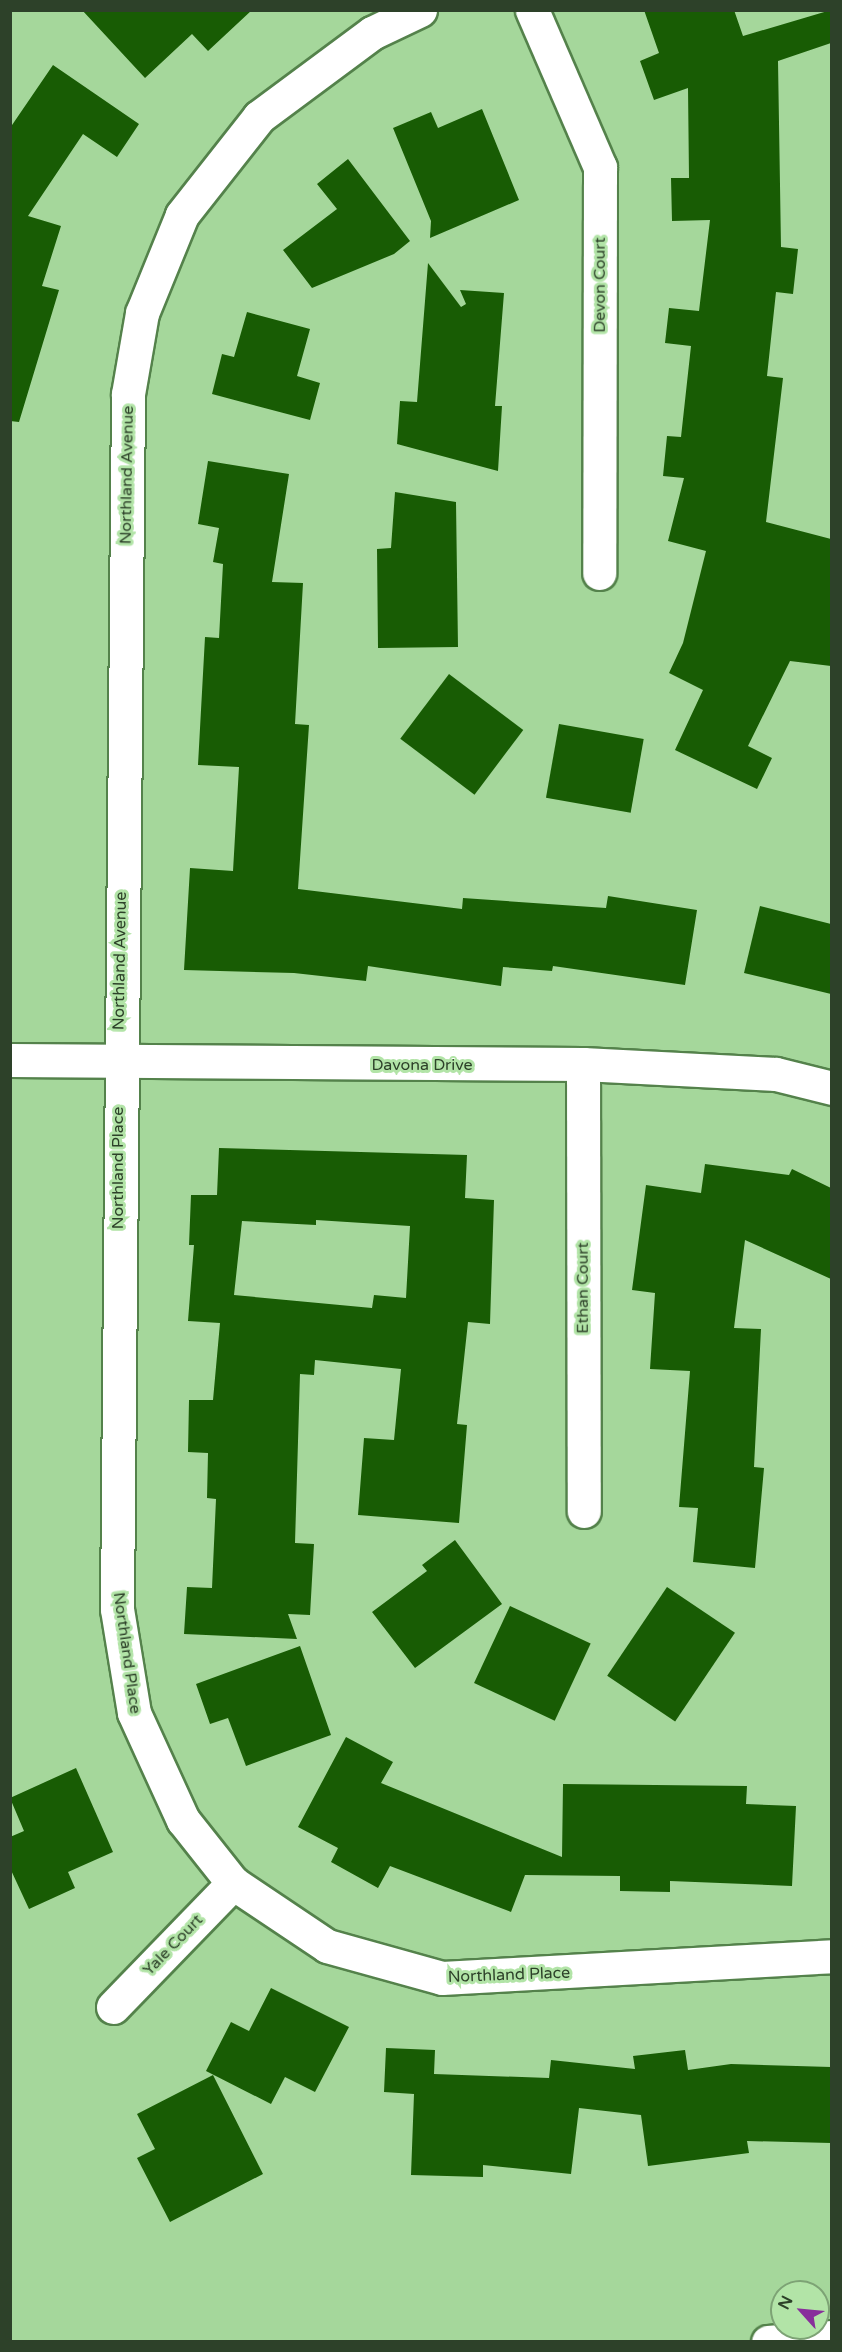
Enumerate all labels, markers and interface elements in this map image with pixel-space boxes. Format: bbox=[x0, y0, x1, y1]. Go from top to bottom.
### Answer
street label: Devon Court bbox=[590, 237, 610, 333]
street label: Northland Avenue bbox=[116, 406, 138, 544]
street label: Northland Avenue bbox=[109, 892, 131, 1030]
street label: Davona Drive bbox=[371, 1055, 473, 1075]
street label: Northland Place bbox=[108, 1107, 128, 1229]
street label: Ethan Court bbox=[573, 1242, 593, 1334]
street label: Northland Place bbox=[109, 1591, 145, 1715]
street label: Yale Court bbox=[139, 1910, 207, 1980]
street label: Northland Place bbox=[447, 1963, 571, 1987]
north arrow bbox=[770, 2280, 830, 2340]
text: N bbox=[774, 2292, 798, 2313]

